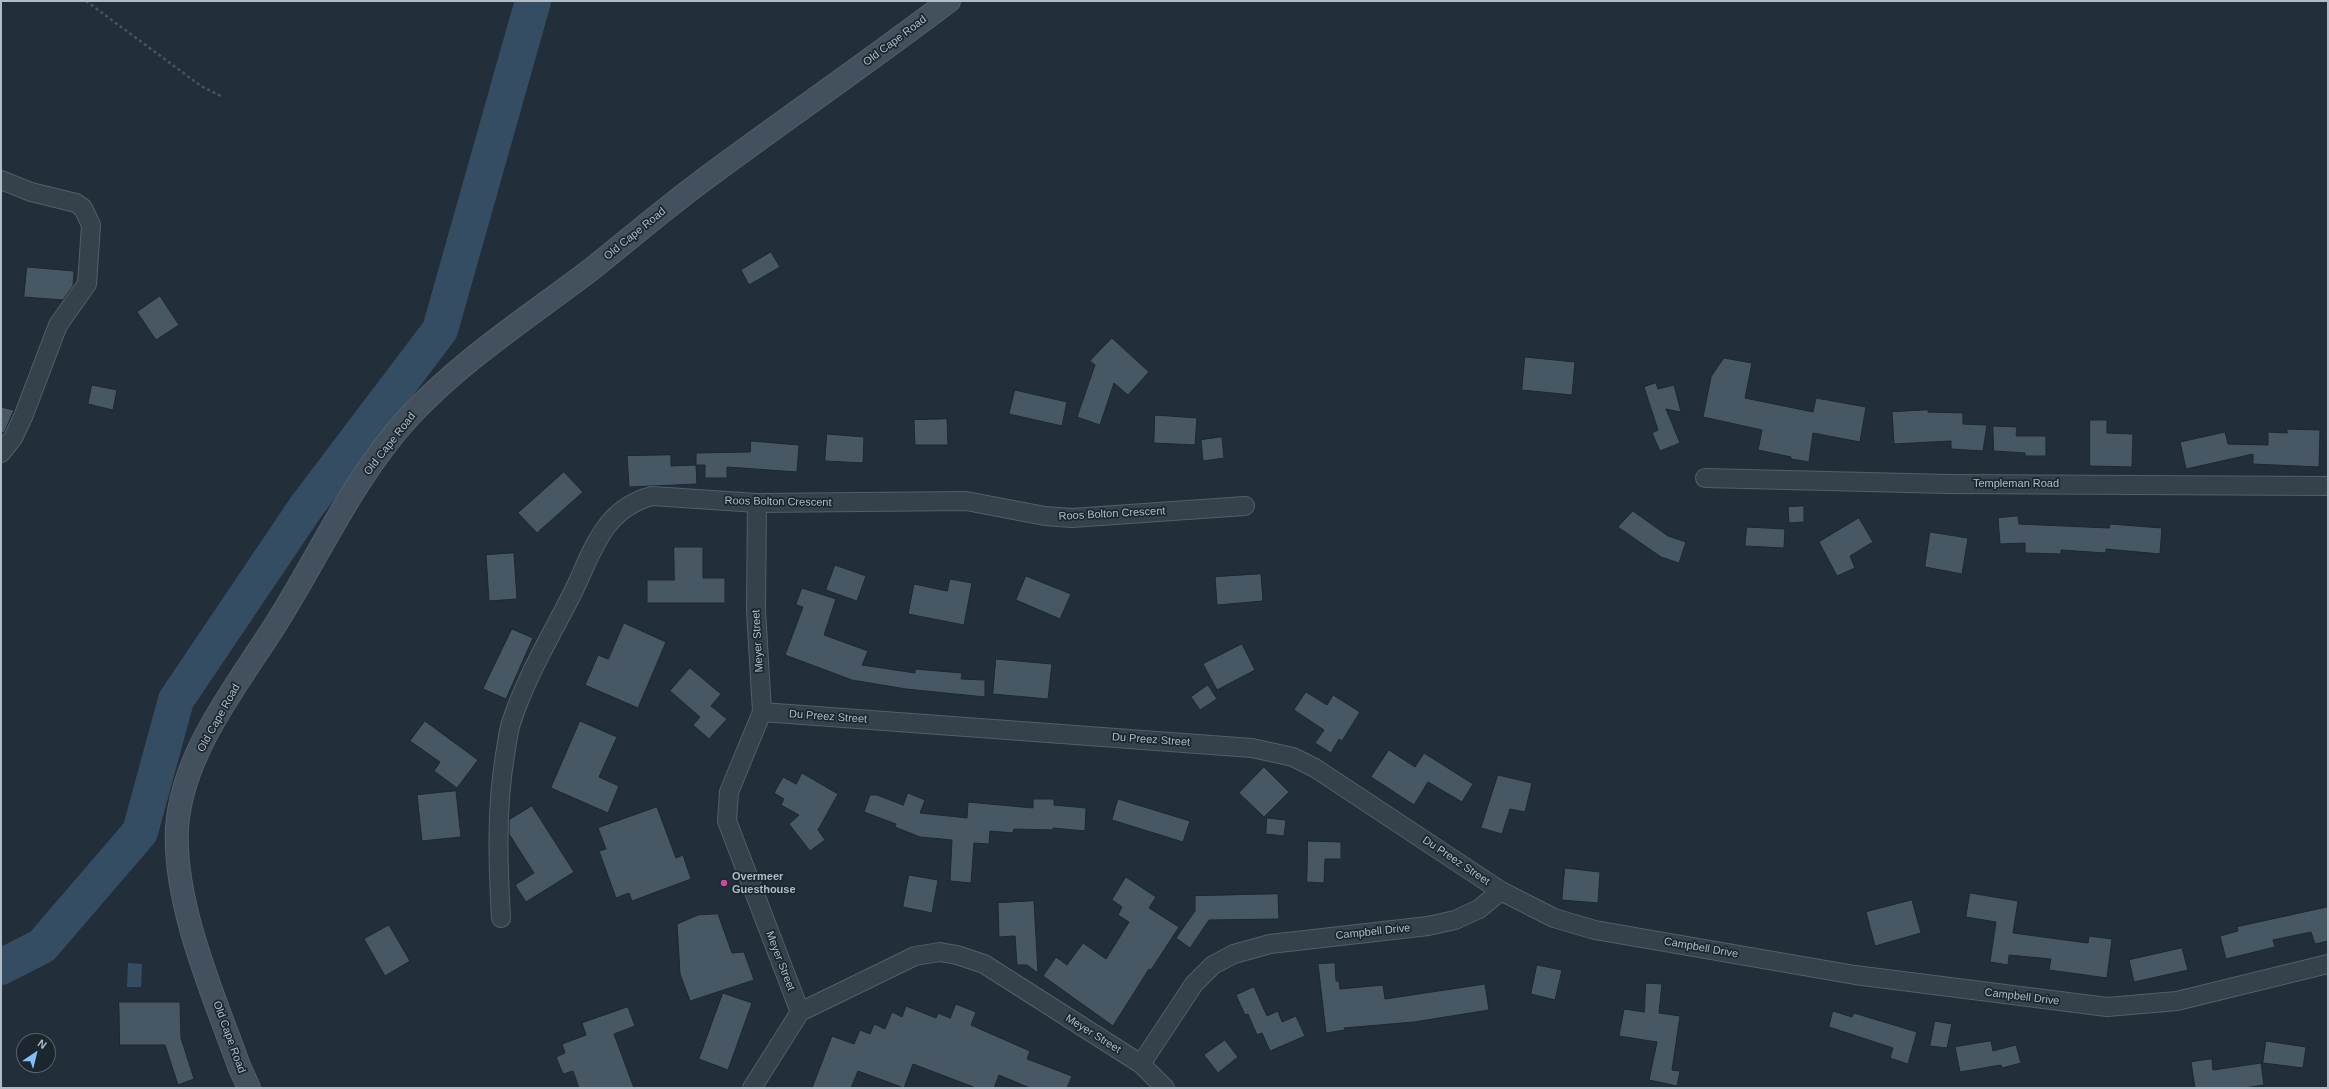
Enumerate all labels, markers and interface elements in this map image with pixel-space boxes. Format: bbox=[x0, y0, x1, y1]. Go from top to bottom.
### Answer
street label: Old Cape Road bbox=[861, 13, 929, 69]
street label: Old Cape Road bbox=[601, 205, 669, 263]
street label: Old Cape Road bbox=[361, 410, 419, 478]
street label: Templeman Road bbox=[1973, 477, 2059, 491]
street label: Roos Bolton Crescent bbox=[724, 494, 832, 510]
street label: Roos Bolton Crescent bbox=[1058, 505, 1166, 523]
street label: Meyer Street bbox=[750, 609, 766, 673]
street label: Old Cape Road bbox=[195, 682, 243, 754]
street label: Du Preez Street bbox=[789, 708, 867, 726]
street label: Du Preez Street bbox=[1112, 731, 1190, 749]
street label: Du Preez Street bbox=[1420, 834, 1492, 888]
place label: Overmeer Guesthouse bbox=[732, 870, 796, 896]
marker: Overmeer Guesthouse bbox=[719, 878, 729, 888]
street label: Campbell Drive bbox=[1335, 922, 1411, 942]
street label: Meyer Street bbox=[763, 929, 797, 993]
street label: Campbell Drive bbox=[1663, 935, 1739, 961]
street label: Campbell Drive bbox=[1984, 986, 2060, 1008]
street label: Old Cape Road bbox=[210, 999, 248, 1075]
street label: Meyer Street bbox=[1063, 1012, 1123, 1056]
north arrow bbox=[16, 1033, 56, 1073]
text: N bbox=[36, 1037, 49, 1051]

